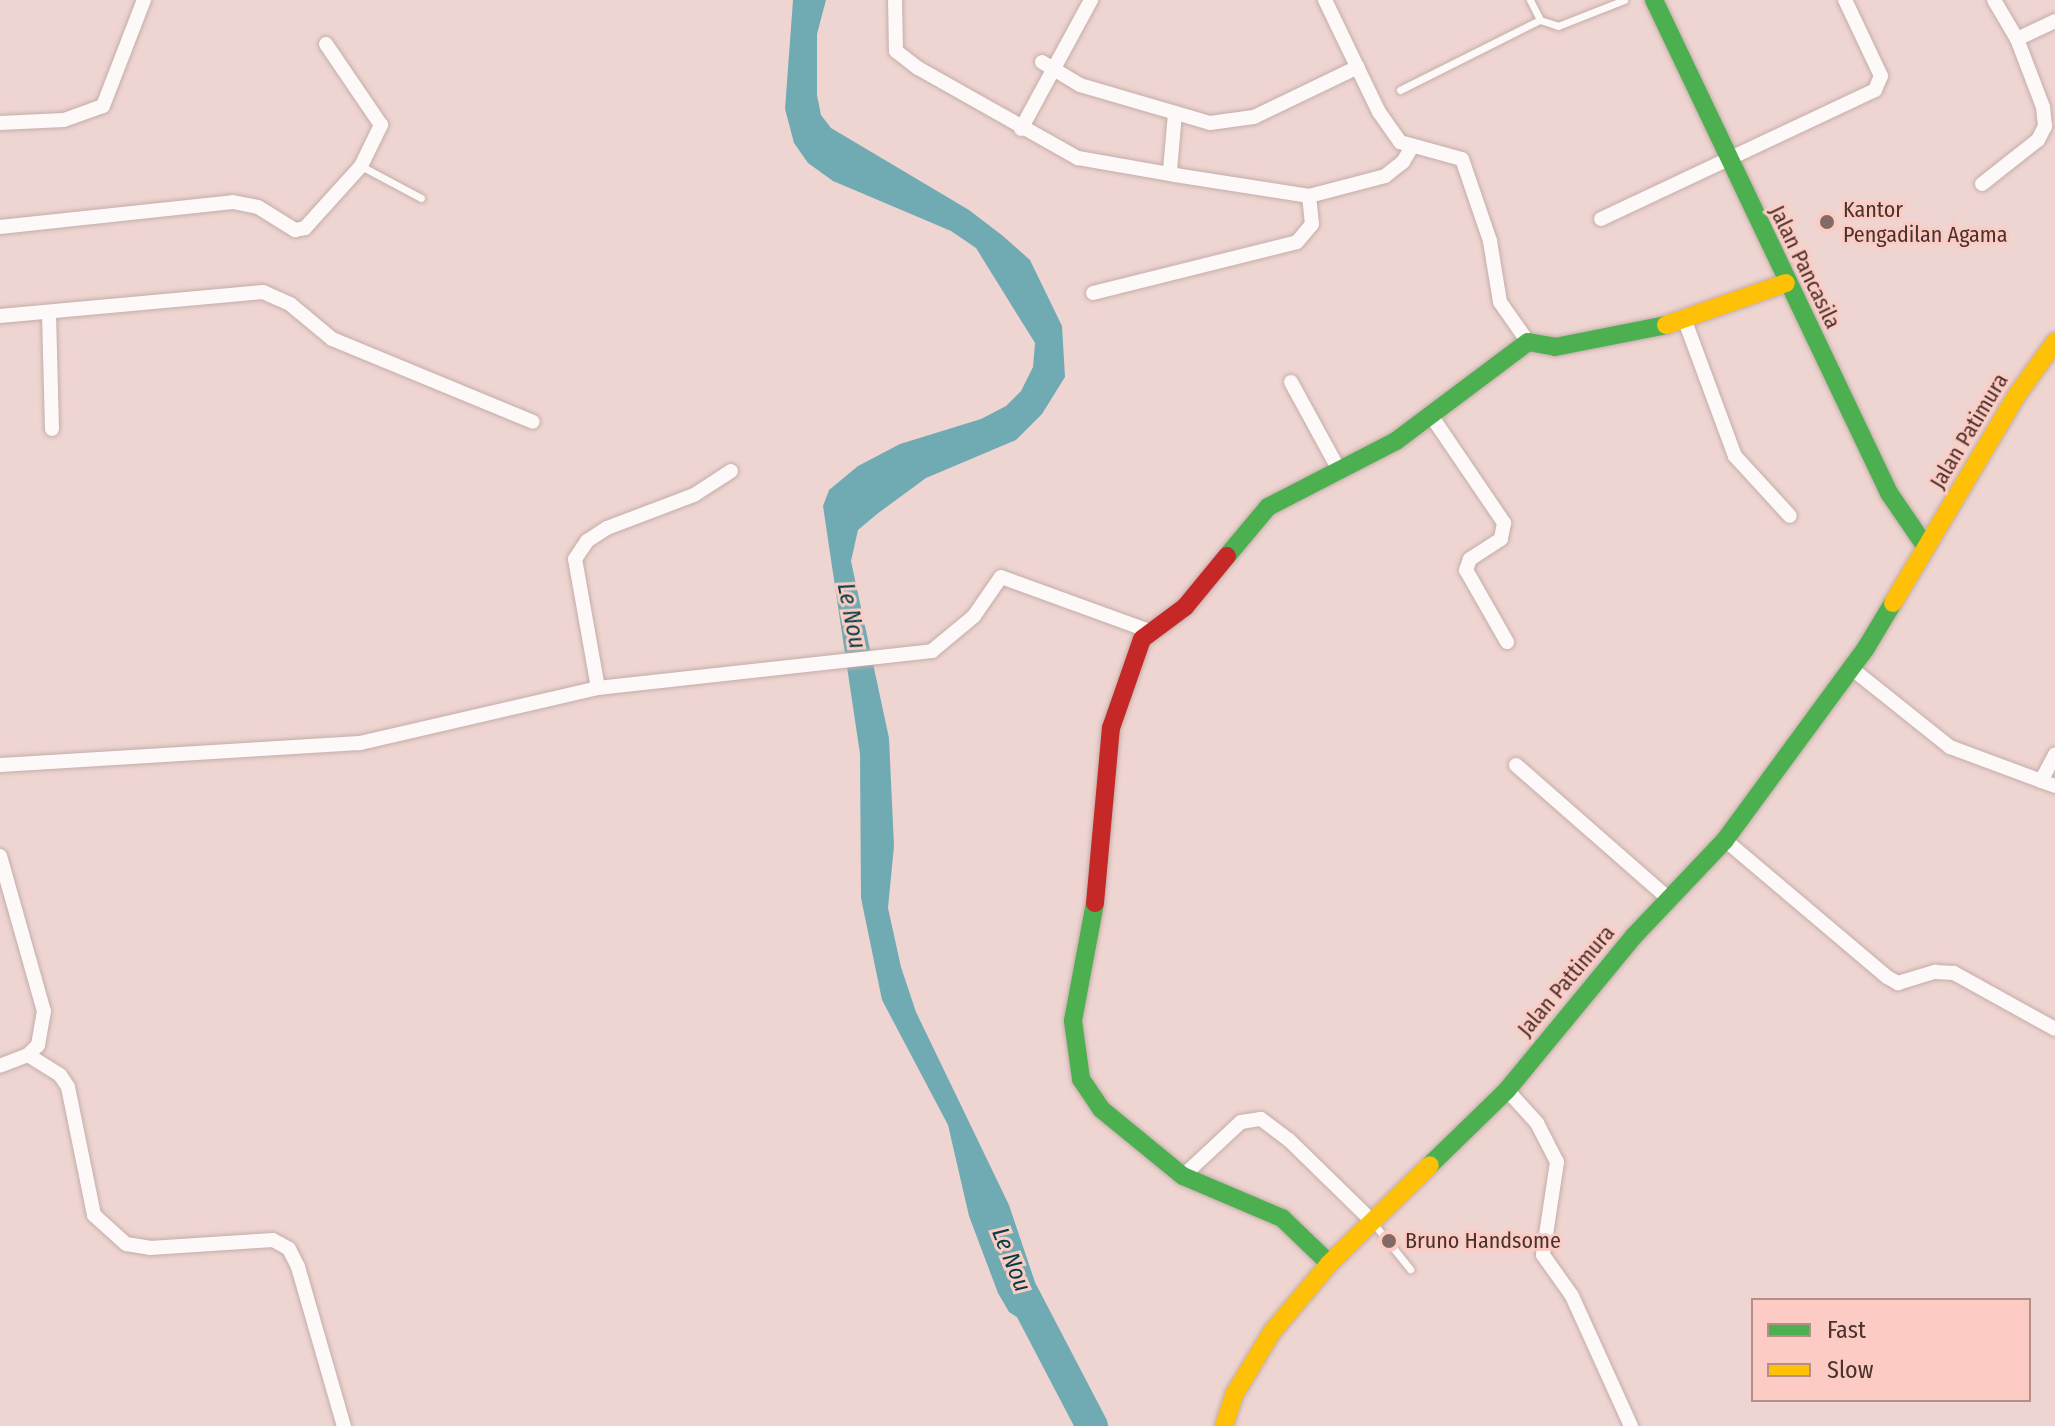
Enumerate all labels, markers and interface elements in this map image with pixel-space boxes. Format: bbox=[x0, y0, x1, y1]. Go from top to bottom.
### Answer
place label: Kantor Pengadilan Agama bbox=[1843, 196, 2008, 248]
street label: Jalan Pancasila bbox=[1764, 201, 1846, 333]
marker: Kantor Pengadilan Agama bbox=[1818, 213, 1836, 231]
street label: Jalan Patimura bbox=[1924, 369, 2014, 493]
water label: Le Nou bbox=[831, 581, 871, 651]
street label: Jalan Pattimura bbox=[1512, 920, 1620, 1042]
water label: Le Nou bbox=[985, 1224, 1037, 1296]
place label: Bruno Handsome bbox=[1405, 1228, 1561, 1254]
marker: Bruno Handsome bbox=[1380, 1232, 1398, 1250]
legend bbox=[1751, 1298, 2031, 1402]
text: Fast bbox=[1827, 1316, 1866, 1344]
text: Slow bbox=[1827, 1356, 1873, 1384]

